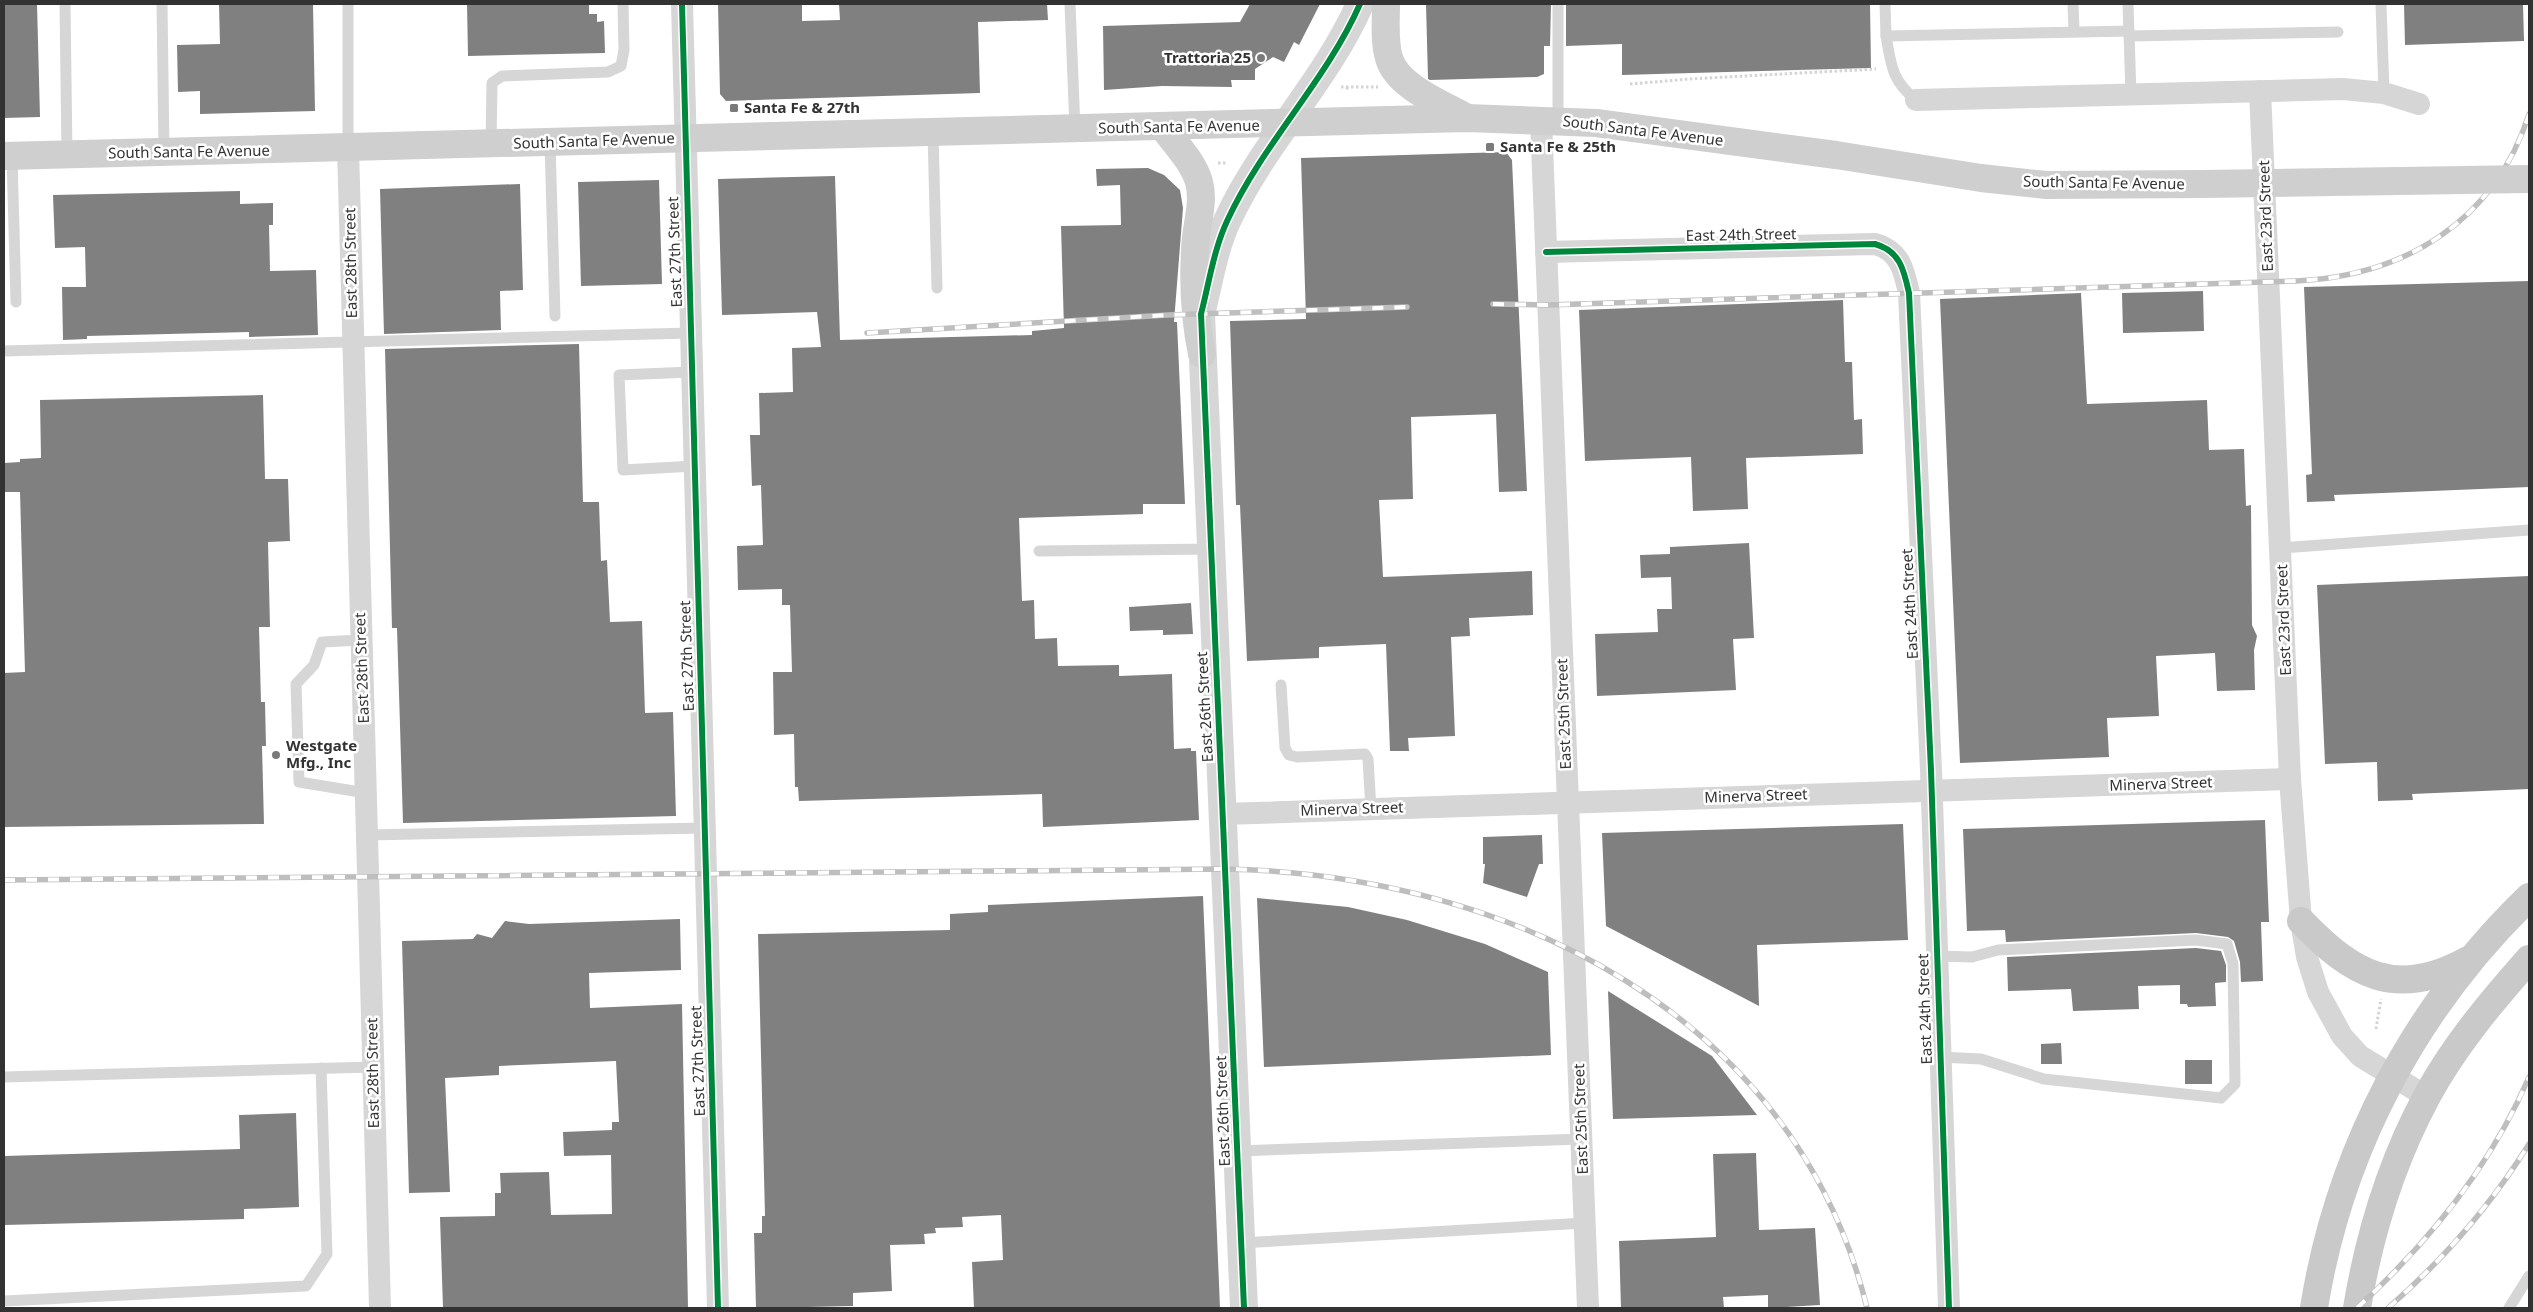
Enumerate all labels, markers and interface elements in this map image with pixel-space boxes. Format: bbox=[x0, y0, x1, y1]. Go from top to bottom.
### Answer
place label: Trattoria 25 bbox=[1164, 47, 1251, 67]
marker: Trattoria 25 bbox=[1255, 52, 1267, 64]
place label: Santa Fe & 27th bbox=[744, 97, 860, 117]
marker: Santa Fe & 27th bbox=[728, 102, 740, 114]
street label: South Santa Fe Avenue bbox=[1562, 110, 1725, 150]
street label: South Santa Fe Avenue bbox=[1098, 115, 1260, 137]
street label: South Santa Fe Avenue bbox=[513, 127, 675, 153]
place label: Santa Fe & 25th bbox=[1500, 136, 1616, 156]
street label: South Santa Fe Avenue bbox=[108, 140, 270, 162]
marker: Santa Fe & 25th bbox=[1484, 141, 1496, 153]
street label: East 23rd Street bbox=[2253, 159, 2277, 272]
street label: South Santa Fe Avenue bbox=[2023, 171, 2185, 193]
street label: East 27th Street bbox=[662, 196, 686, 308]
street label: East 28th Street bbox=[339, 207, 361, 319]
street label: East 24th Street bbox=[1685, 223, 1797, 245]
street label: East 24th Street bbox=[1896, 548, 1922, 660]
street label: East 23rd Street bbox=[2271, 563, 2295, 676]
street label: East 27th Street bbox=[674, 600, 698, 712]
street label: East 28th Street bbox=[349, 612, 373, 724]
street label: East 26th Street bbox=[1191, 651, 1217, 763]
street label: East 25th Street bbox=[1551, 658, 1575, 770]
place label: Westgate Mfg., Inc bbox=[286, 735, 357, 772]
marker: Westgate Mfg., Inc bbox=[270, 749, 282, 761]
street label: Minerva Street bbox=[2109, 771, 2213, 795]
street label: Minerva Street bbox=[1704, 783, 1808, 807]
street label: Minerva Street bbox=[1300, 796, 1404, 820]
street label: East 24th Street bbox=[1912, 953, 1936, 1065]
street label: East 27th Street bbox=[685, 1005, 709, 1117]
street label: East 28th Street bbox=[361, 1017, 383, 1129]
street label: East 26th Street bbox=[1210, 1055, 1234, 1167]
street label: East 25th Street bbox=[1568, 1063, 1592, 1175]

